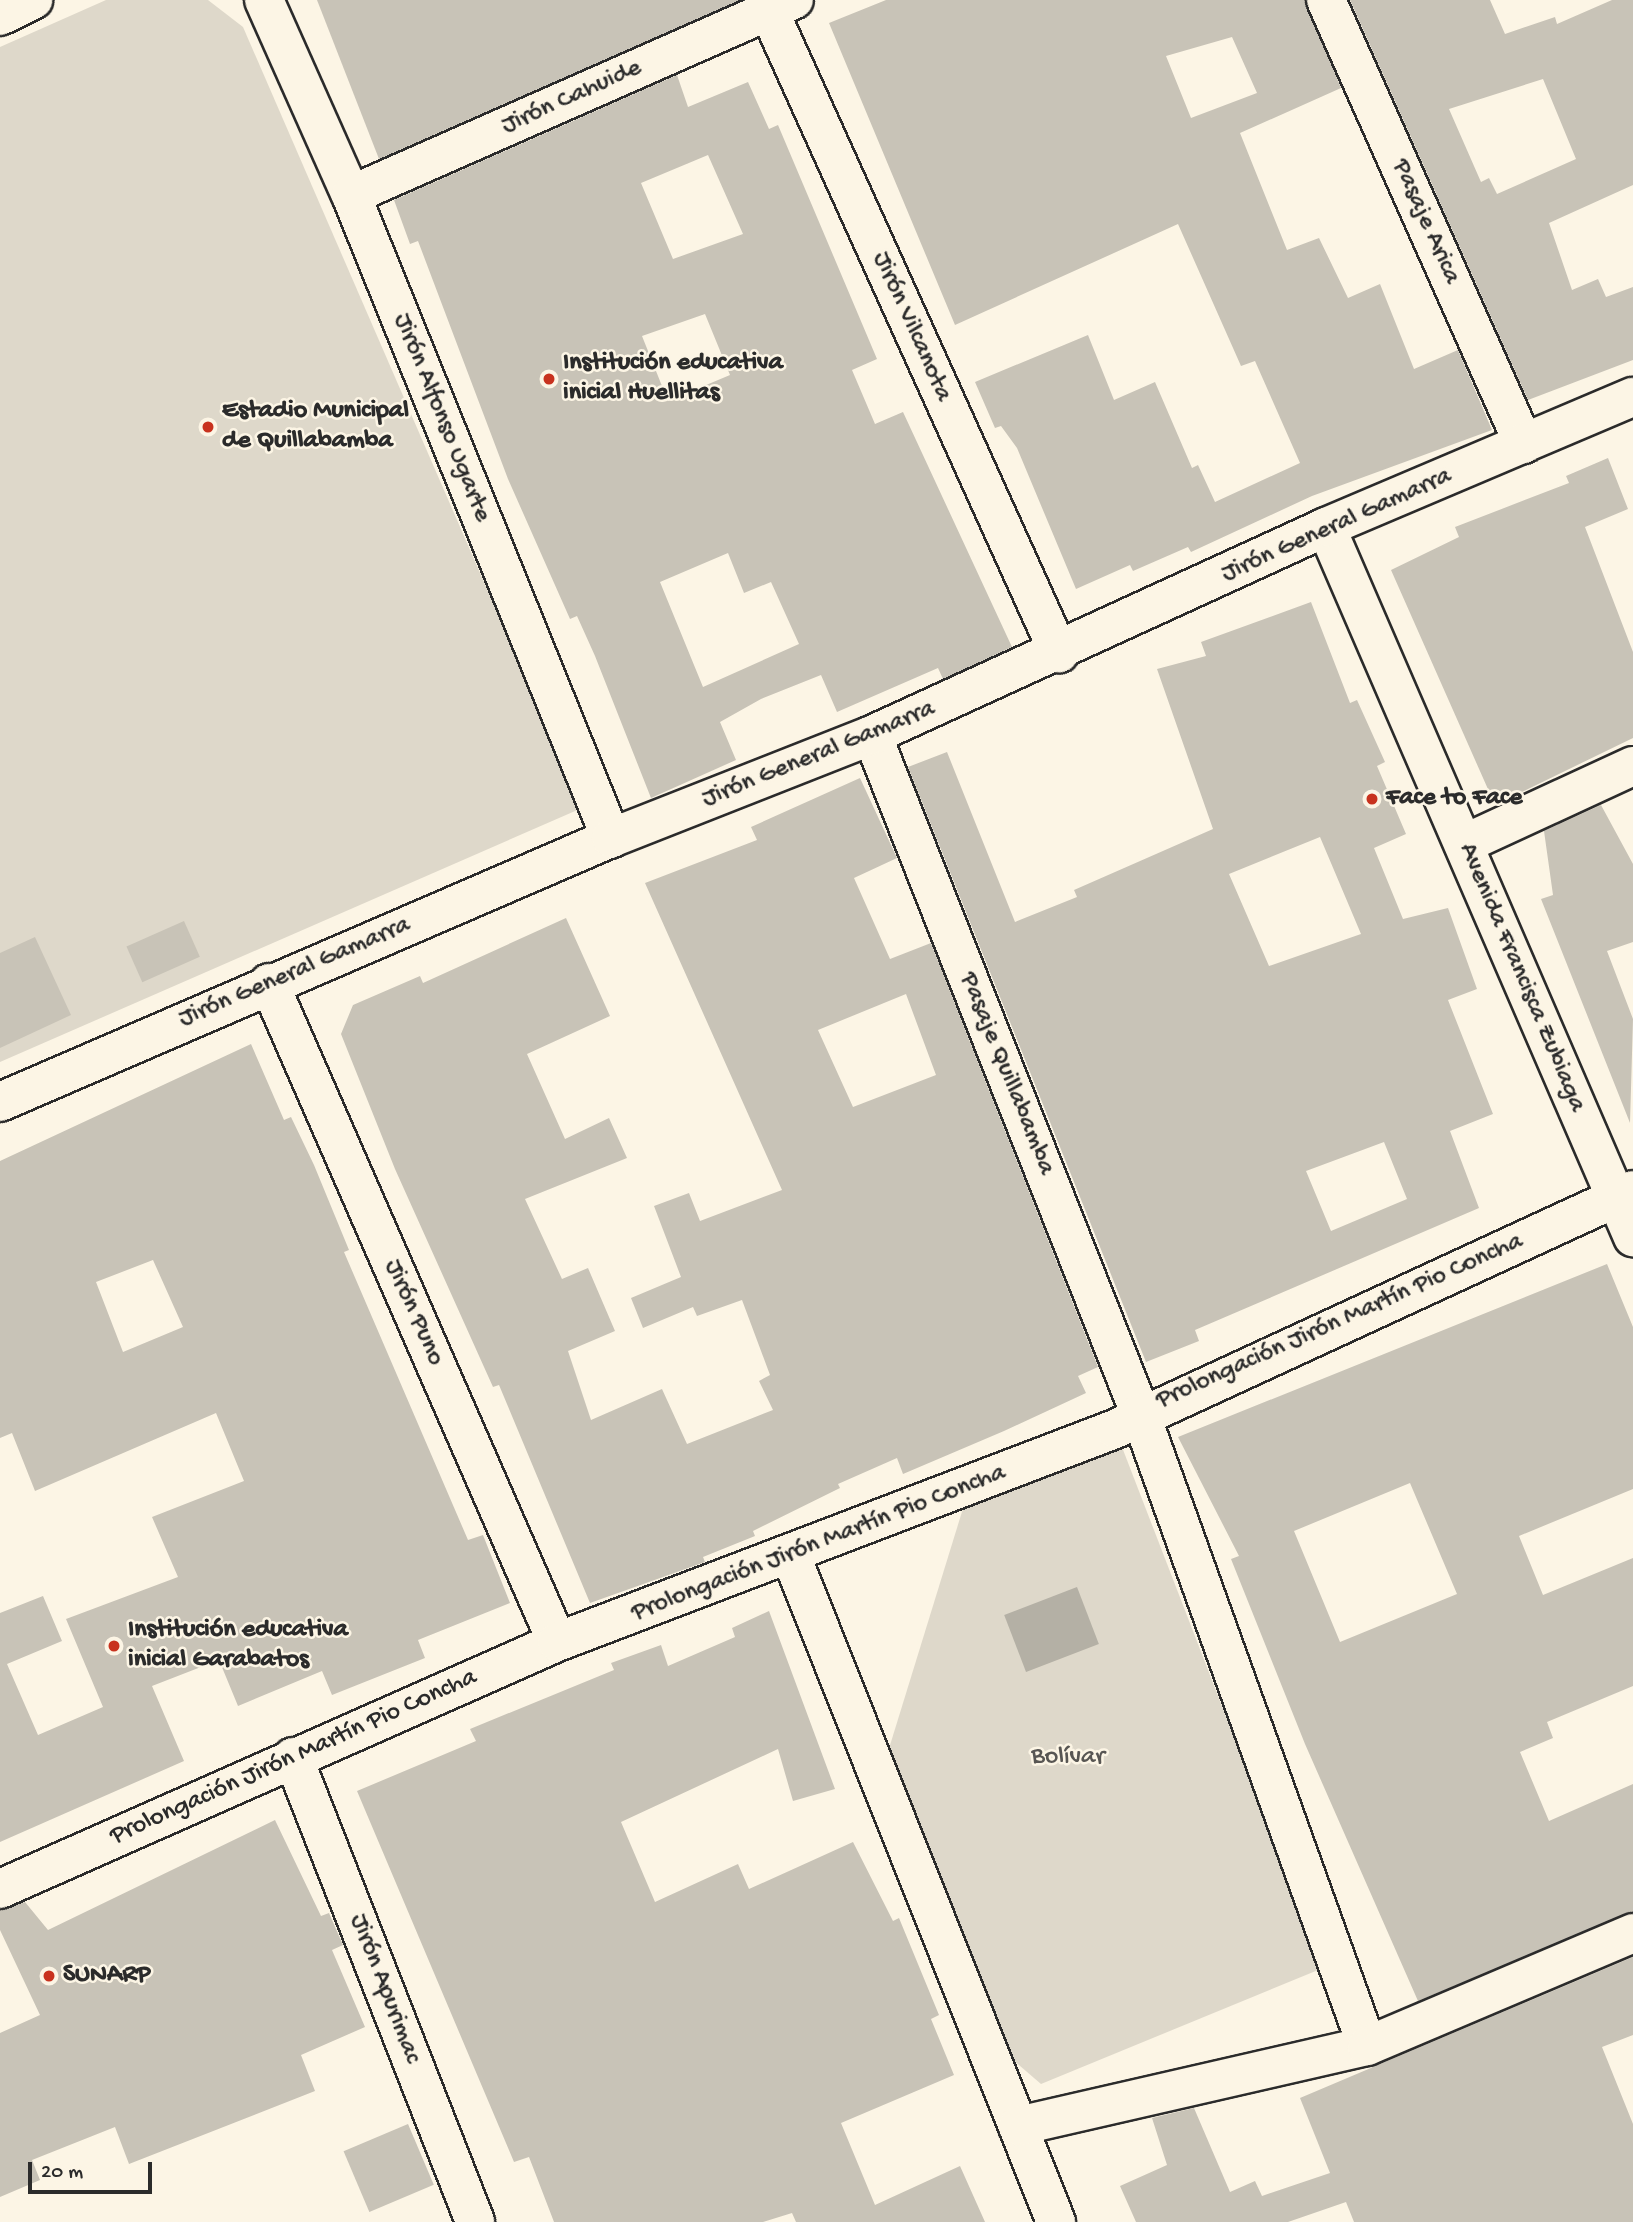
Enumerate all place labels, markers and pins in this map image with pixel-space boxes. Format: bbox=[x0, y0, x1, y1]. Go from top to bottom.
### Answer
place label: Institución educativa inicial Huellitas bbox=[563, 348, 783, 410]
marker: Institución educativa inicial Huellitas bbox=[541, 371, 557, 387]
place label: Estadio Municipal de Quillabamba bbox=[222, 396, 409, 458]
marker: Estadio Municipal de Quillabamba bbox=[200, 419, 216, 435]
place label: Face to Face bbox=[1386, 783, 1522, 815]
marker: Face to Face bbox=[1364, 791, 1380, 807]
place label: Institución educativa inicial Garabatos bbox=[128, 1615, 348, 1676]
marker: Institución educativa inicial Garabatos bbox=[106, 1638, 122, 1654]
place label: SUNARP bbox=[63, 1960, 150, 1992]
marker: SUNARP bbox=[41, 1968, 57, 1984]

